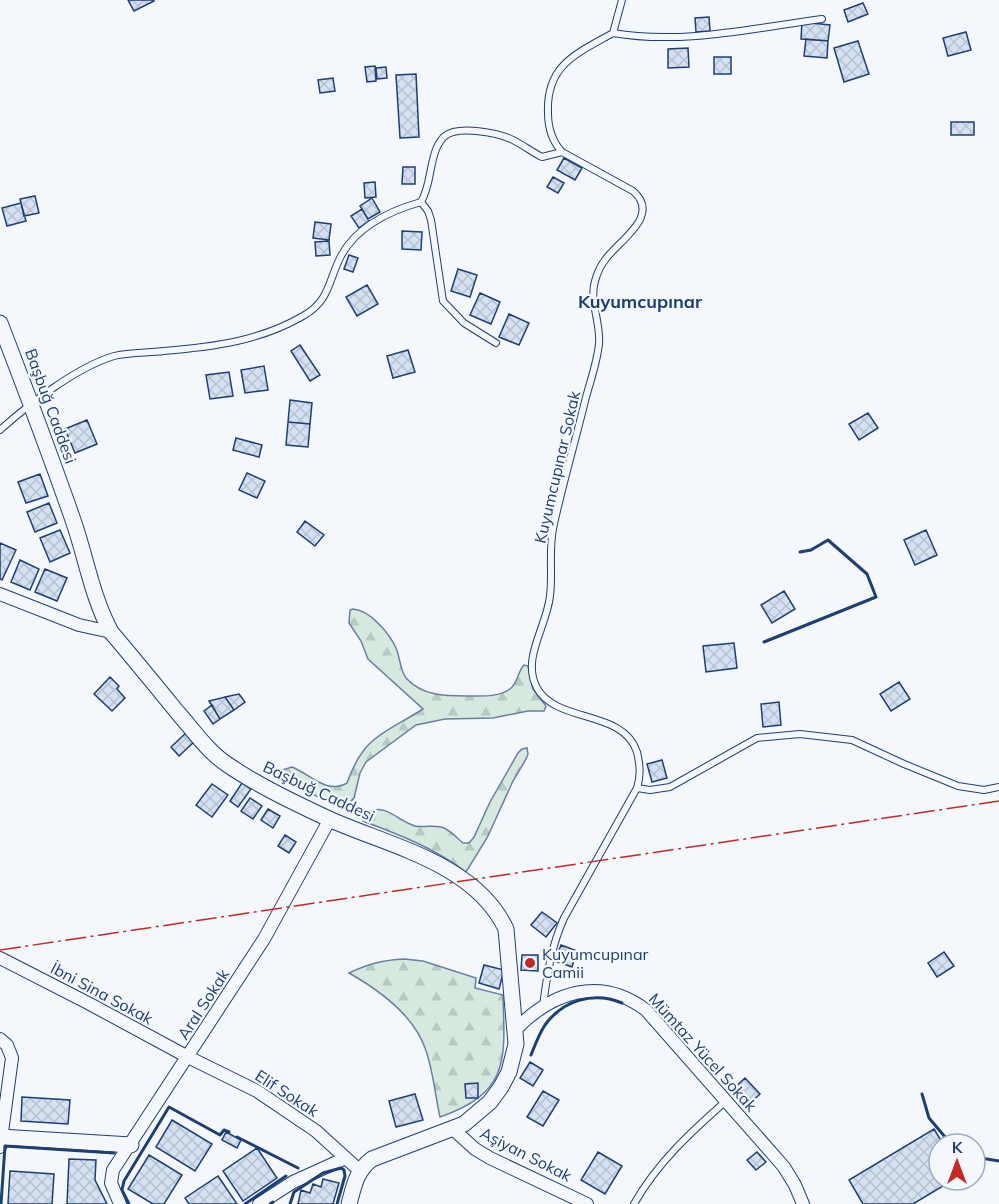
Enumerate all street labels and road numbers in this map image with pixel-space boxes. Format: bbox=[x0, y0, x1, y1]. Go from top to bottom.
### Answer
street label: Başbuğ Caddesi bbox=[21, 346, 81, 466]
street label: Kuyumcupınar Sokak bbox=[530, 388, 584, 545]
street label: Başbuğ Caddesi bbox=[260, 756, 378, 826]
street label: İbni Sina Sokak bbox=[47, 958, 157, 1029]
street label: Aral Sokak bbox=[173, 964, 234, 1043]
street label: Mümtaz Yücel Sokak bbox=[645, 989, 762, 1116]
street label: Elif Sokak bbox=[251, 1065, 323, 1121]
street label: Aşiyan Sokak bbox=[477, 1122, 576, 1186]

